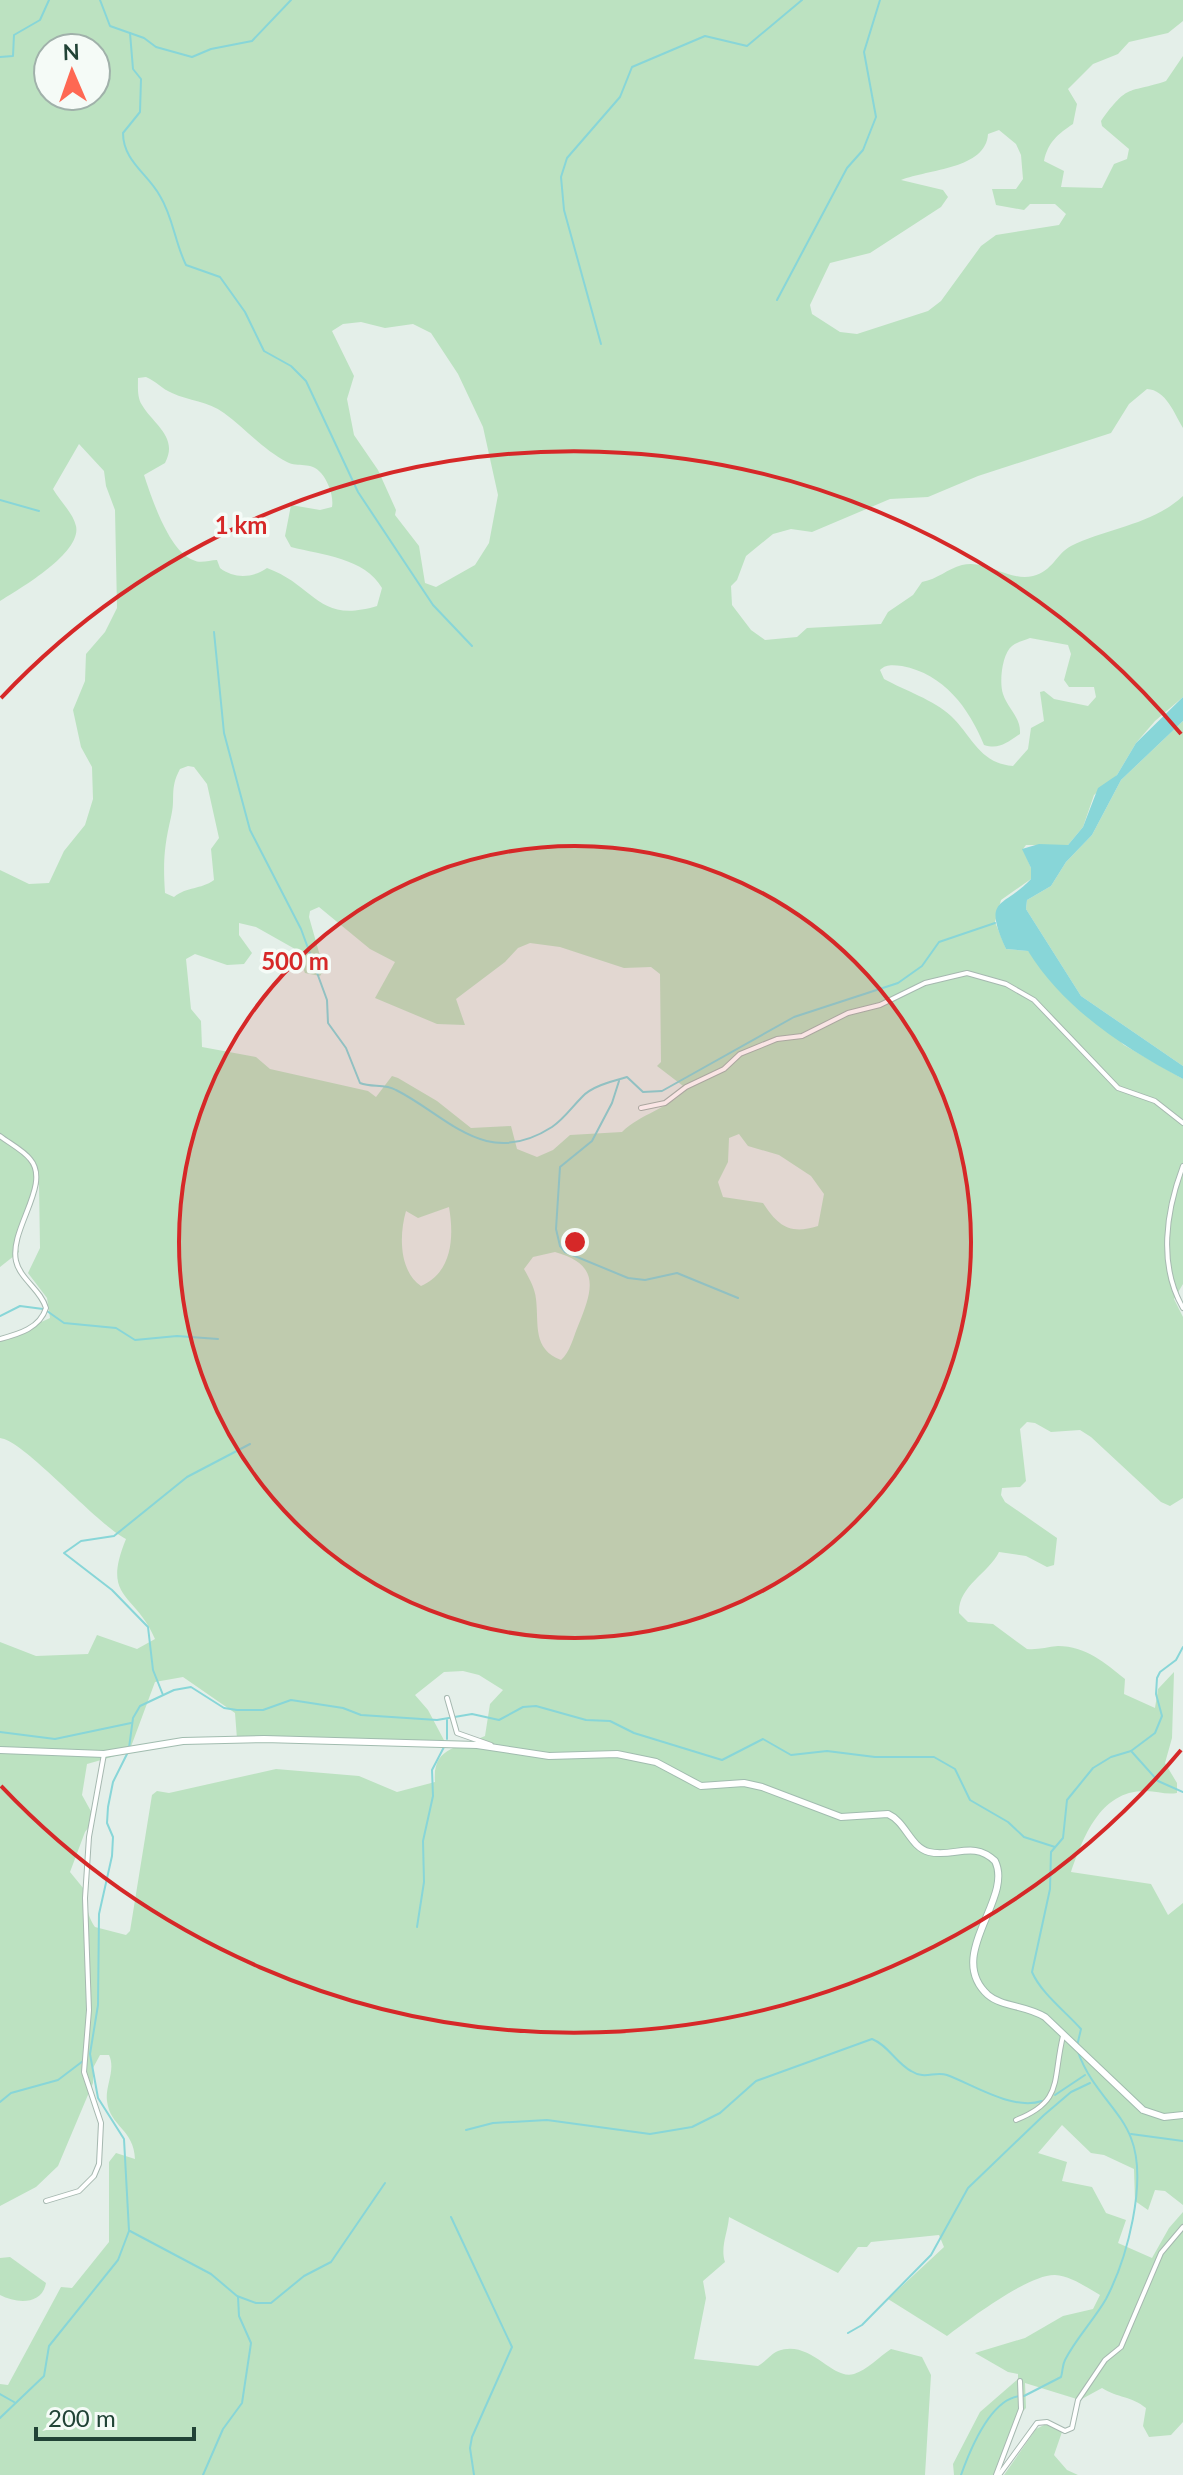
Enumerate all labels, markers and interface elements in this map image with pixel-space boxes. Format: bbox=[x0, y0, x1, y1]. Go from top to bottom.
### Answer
north arrow bbox=[32, 32, 112, 112]
text: N bbox=[62, 38, 80, 65]
text: 1 km bbox=[215, 510, 267, 539]
text: 500 m bbox=[261, 946, 329, 975]
centre of rings bbox=[561, 1228, 589, 1256]
scale bar bbox=[36, 2391, 194, 2441]
text: 200 m bbox=[48, 2403, 116, 2432]

